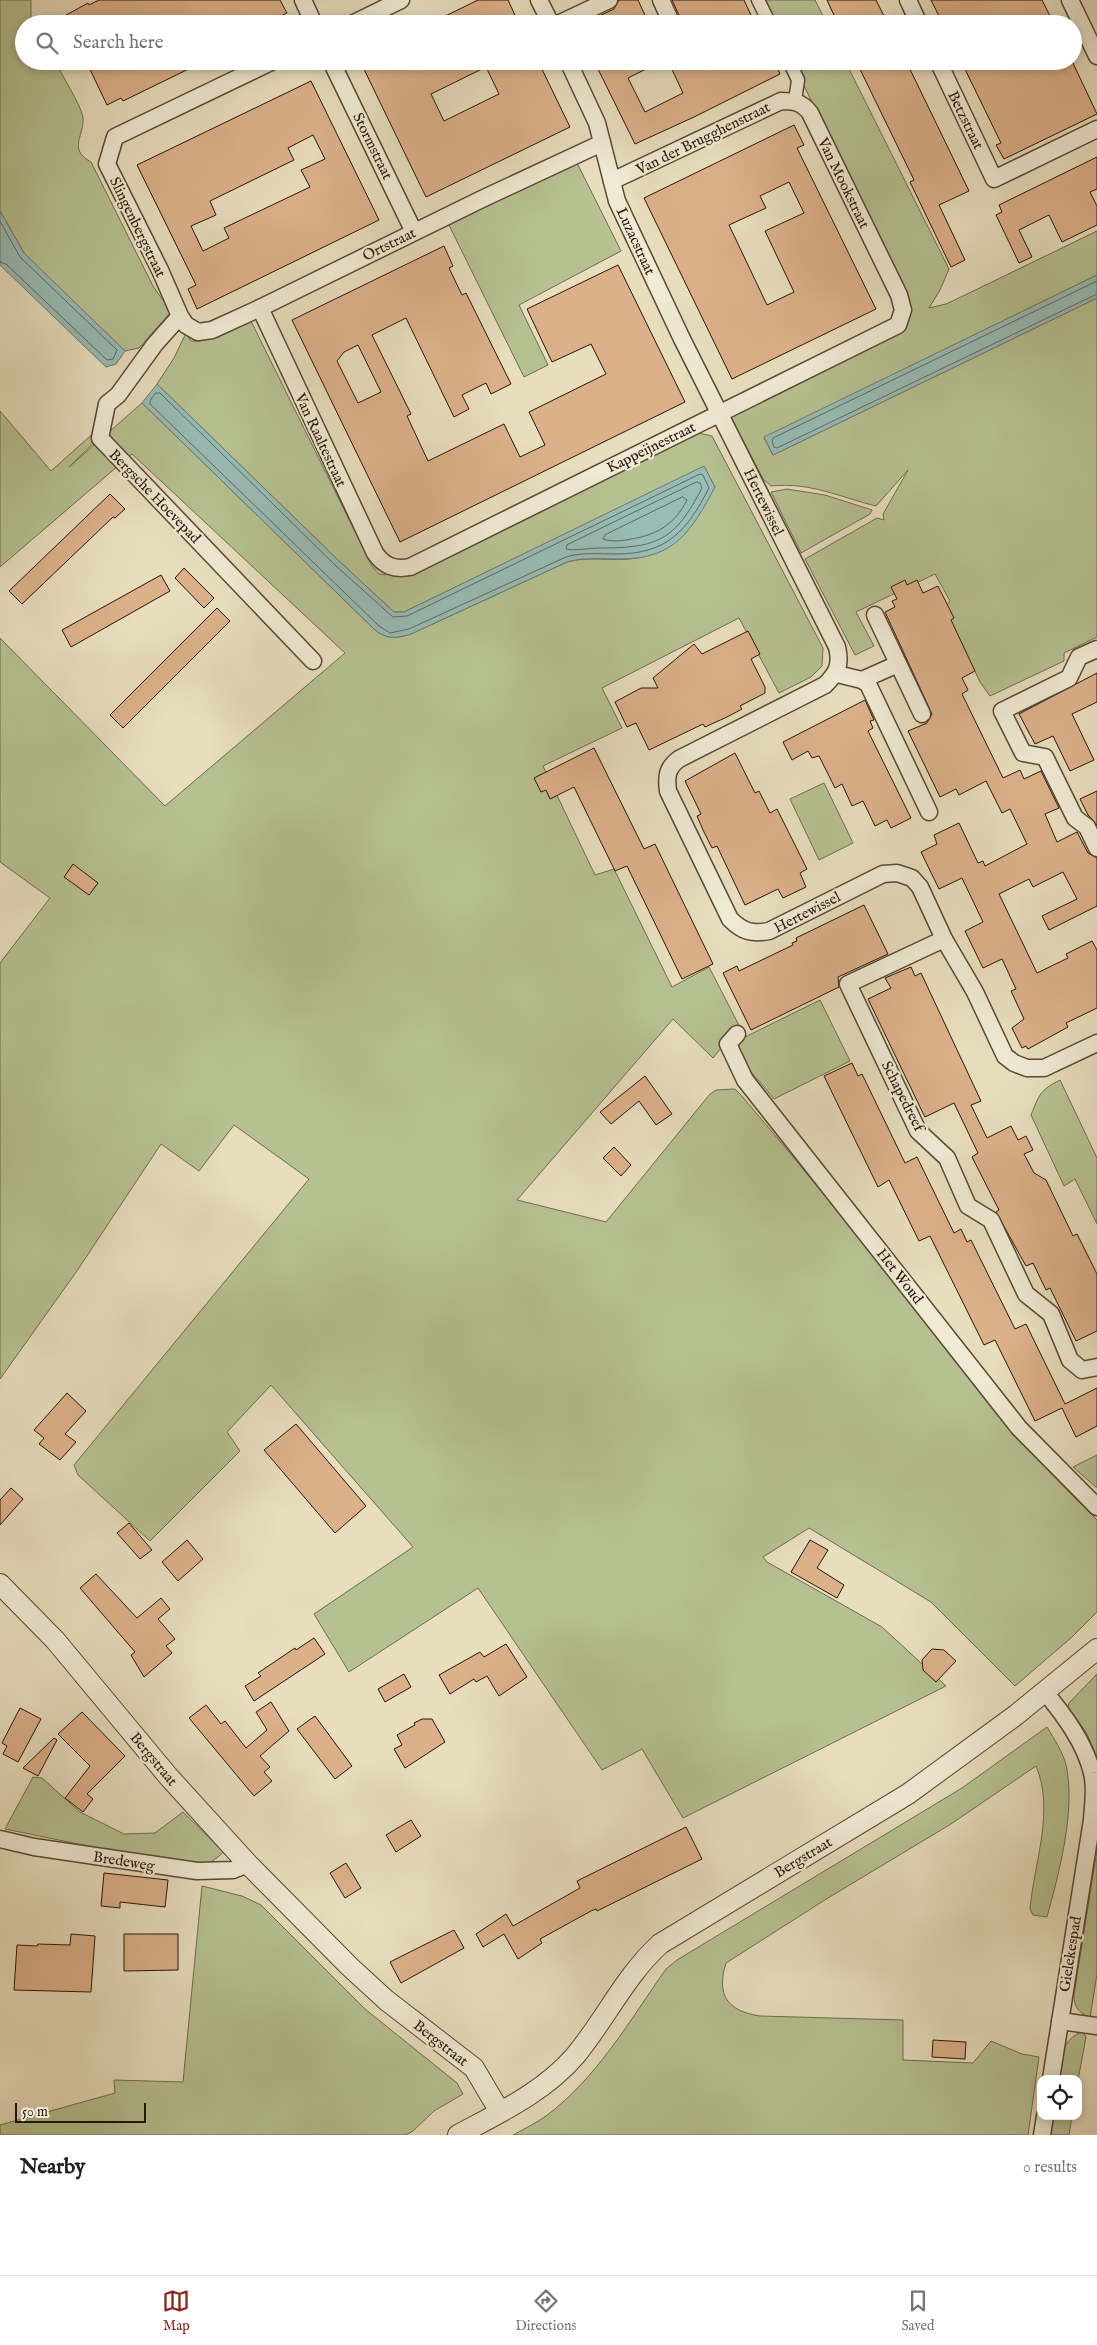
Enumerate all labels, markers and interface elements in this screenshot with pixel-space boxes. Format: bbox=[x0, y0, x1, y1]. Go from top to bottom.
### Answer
search box bbox=[15, 15, 1082, 70]
icon: search bbox=[33, 29, 61, 57]
text: Search here bbox=[73, 31, 164, 55]
street label: Betzstraat bbox=[943, 88, 988, 153]
street label: Van der Brugghenstraat bbox=[632, 98, 773, 180]
street label: Stormstraat bbox=[348, 110, 397, 183]
street label: Van Mookstraat bbox=[813, 134, 874, 232]
street label: Slingenbergstraat bbox=[105, 174, 170, 281]
street label: Luzacstraat bbox=[612, 204, 659, 278]
street label: Ortstraat bbox=[359, 223, 419, 266]
street label: Van Raaltestraat bbox=[290, 389, 351, 490]
street label: Kappeijnestraat bbox=[603, 418, 699, 477]
street label: Bergsche Hoevepad bbox=[105, 445, 205, 548]
street label: Hertewissel bbox=[739, 465, 788, 540]
street label: Hertewissel bbox=[771, 887, 845, 937]
street label: Schapedreef bbox=[877, 1058, 930, 1137]
street label: Het Woud bbox=[872, 1245, 928, 1309]
street label: Bergstraat bbox=[126, 1729, 182, 1790]
street label: Bergstraat bbox=[771, 1833, 836, 1882]
street label: Bredeweg bbox=[92, 1847, 157, 1876]
street label: Gielekespad bbox=[1055, 1914, 1086, 1993]
street label: Bergstraat bbox=[409, 2016, 472, 2071]
map controls bbox=[1037, 2075, 1082, 2120]
button: locate bbox=[1037, 2075, 1082, 2120]
scale bar bbox=[15, 2100, 146, 2123]
text: 50 m bbox=[22, 2103, 48, 2121]
text: Nearby bbox=[20, 2154, 85, 2181]
text: 0 results bbox=[1023, 2158, 1077, 2178]
tab: Map bbox=[162, 2287, 190, 2335]
tab: Directions bbox=[515, 2287, 576, 2335]
tab: Saved bbox=[901, 2287, 934, 2335]

